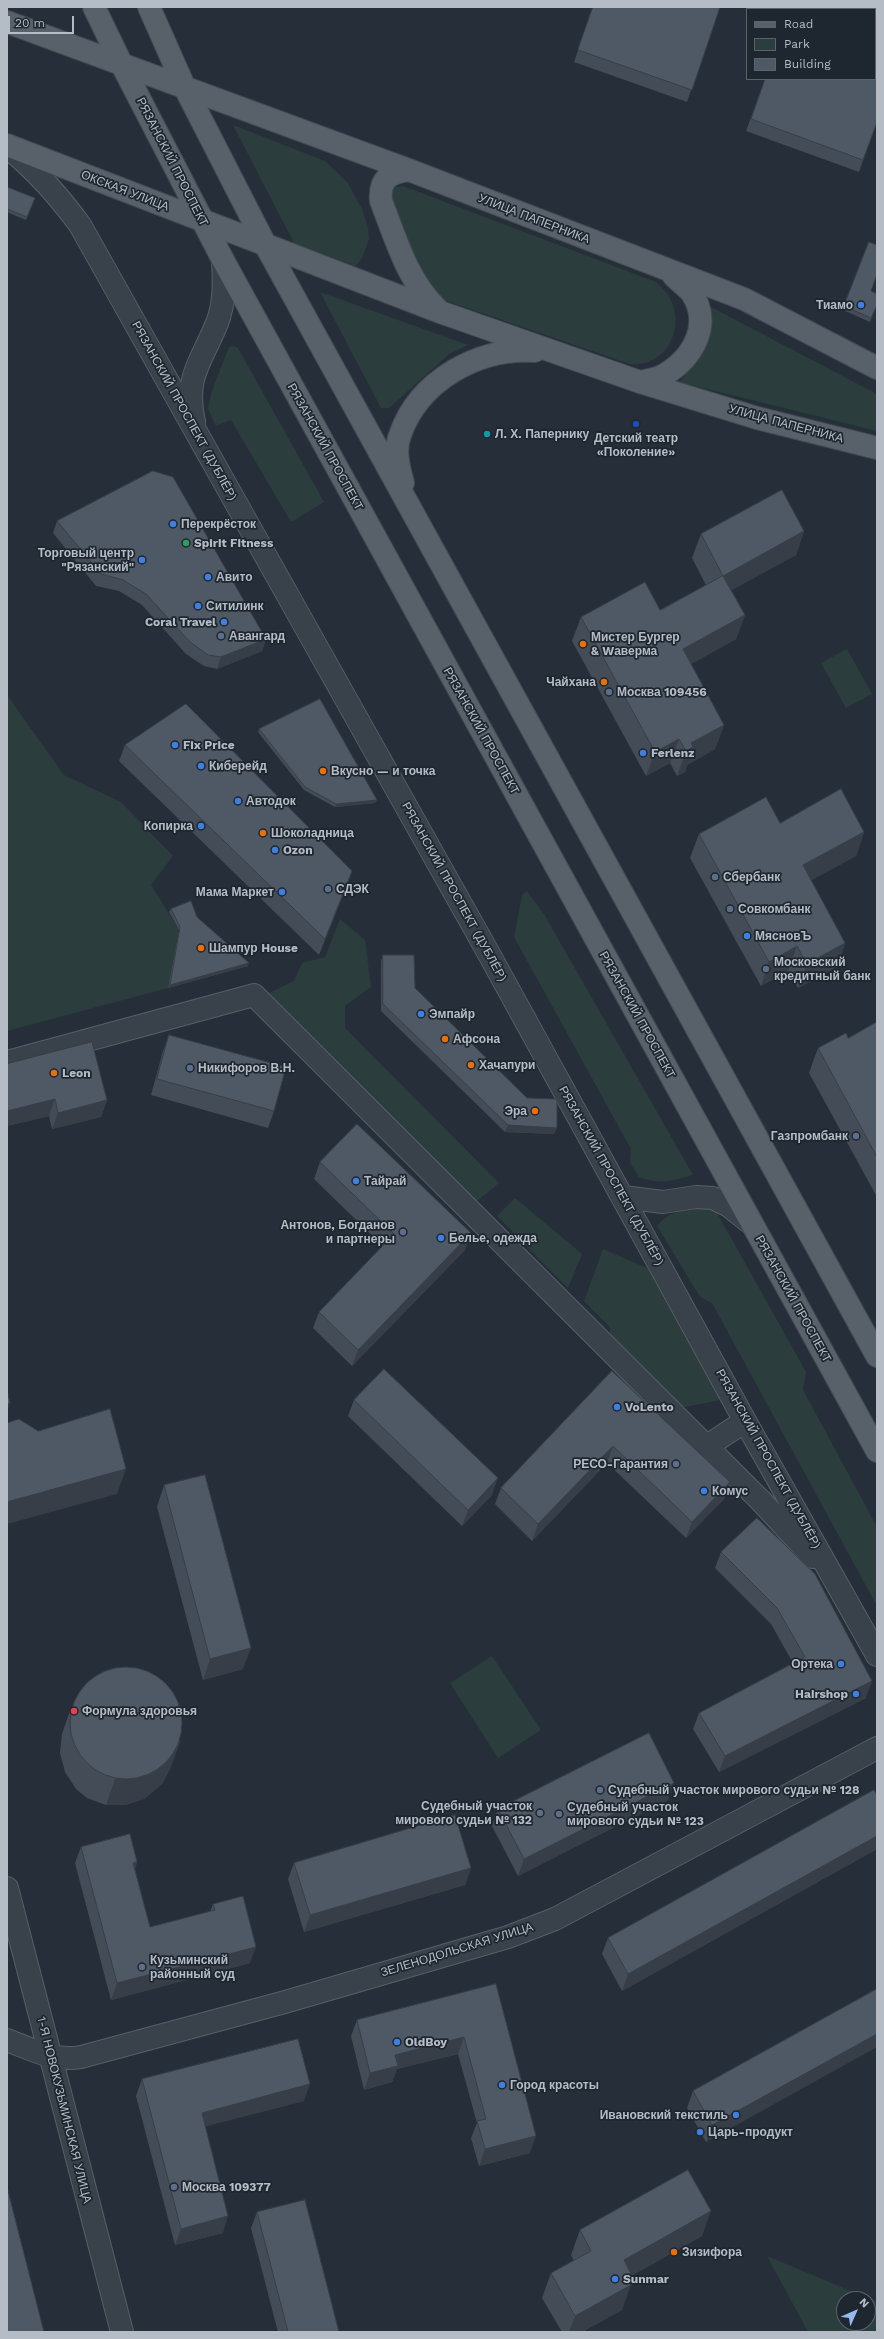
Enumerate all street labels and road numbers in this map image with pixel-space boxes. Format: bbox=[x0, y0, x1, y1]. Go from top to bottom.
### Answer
street label: РЯЗАНСКИЙ ПРОСПЕКТ bbox=[133, 95, 211, 229]
street label: ОКСКАЯ УЛИЦА bbox=[79, 168, 171, 214]
street label: УЛИЦА ПАПЕРНИКА bbox=[476, 191, 592, 247]
street label: РЯЗАНСКИЙ ПРОСПЕКТ (ДУБЛЁР) bbox=[129, 319, 239, 503]
street label: РЯЗАНСКИЙ ПРОСПЕКТ bbox=[284, 381, 366, 513]
street label: УЛИЦА ПАПЕРНИКА bbox=[727, 402, 845, 446]
street label: РЯЗАНСКИЙ ПРОСПЕКТ bbox=[440, 665, 522, 797]
street label: РЯЗАНСКИЙ ПРОСПЕКТ (ДУБЛЁР) bbox=[399, 800, 509, 984]
street label: РЯЗАНСКИЙ ПРОСПЕКТ bbox=[596, 949, 678, 1081]
street label: РЯЗАНСКИЙ ПРОСПЕКТ (ДУБЛЁР) bbox=[556, 1084, 666, 1268]
street label: РЯЗАНСКИЙ ПРОСПЕКТ bbox=[752, 1233, 834, 1365]
street label: РЯЗАНСКИЙ ПРОСПЕКТ (ДУБЛЁР) bbox=[713, 1367, 823, 1551]
street label: ЗЕЛЕНОДОЛЬСКАЯ УЛИЦА bbox=[379, 1920, 535, 1980]
street label: 1-Я НОВОКУЗЬМИНСКАЯ УЛИЦА bbox=[34, 2015, 94, 2205]

